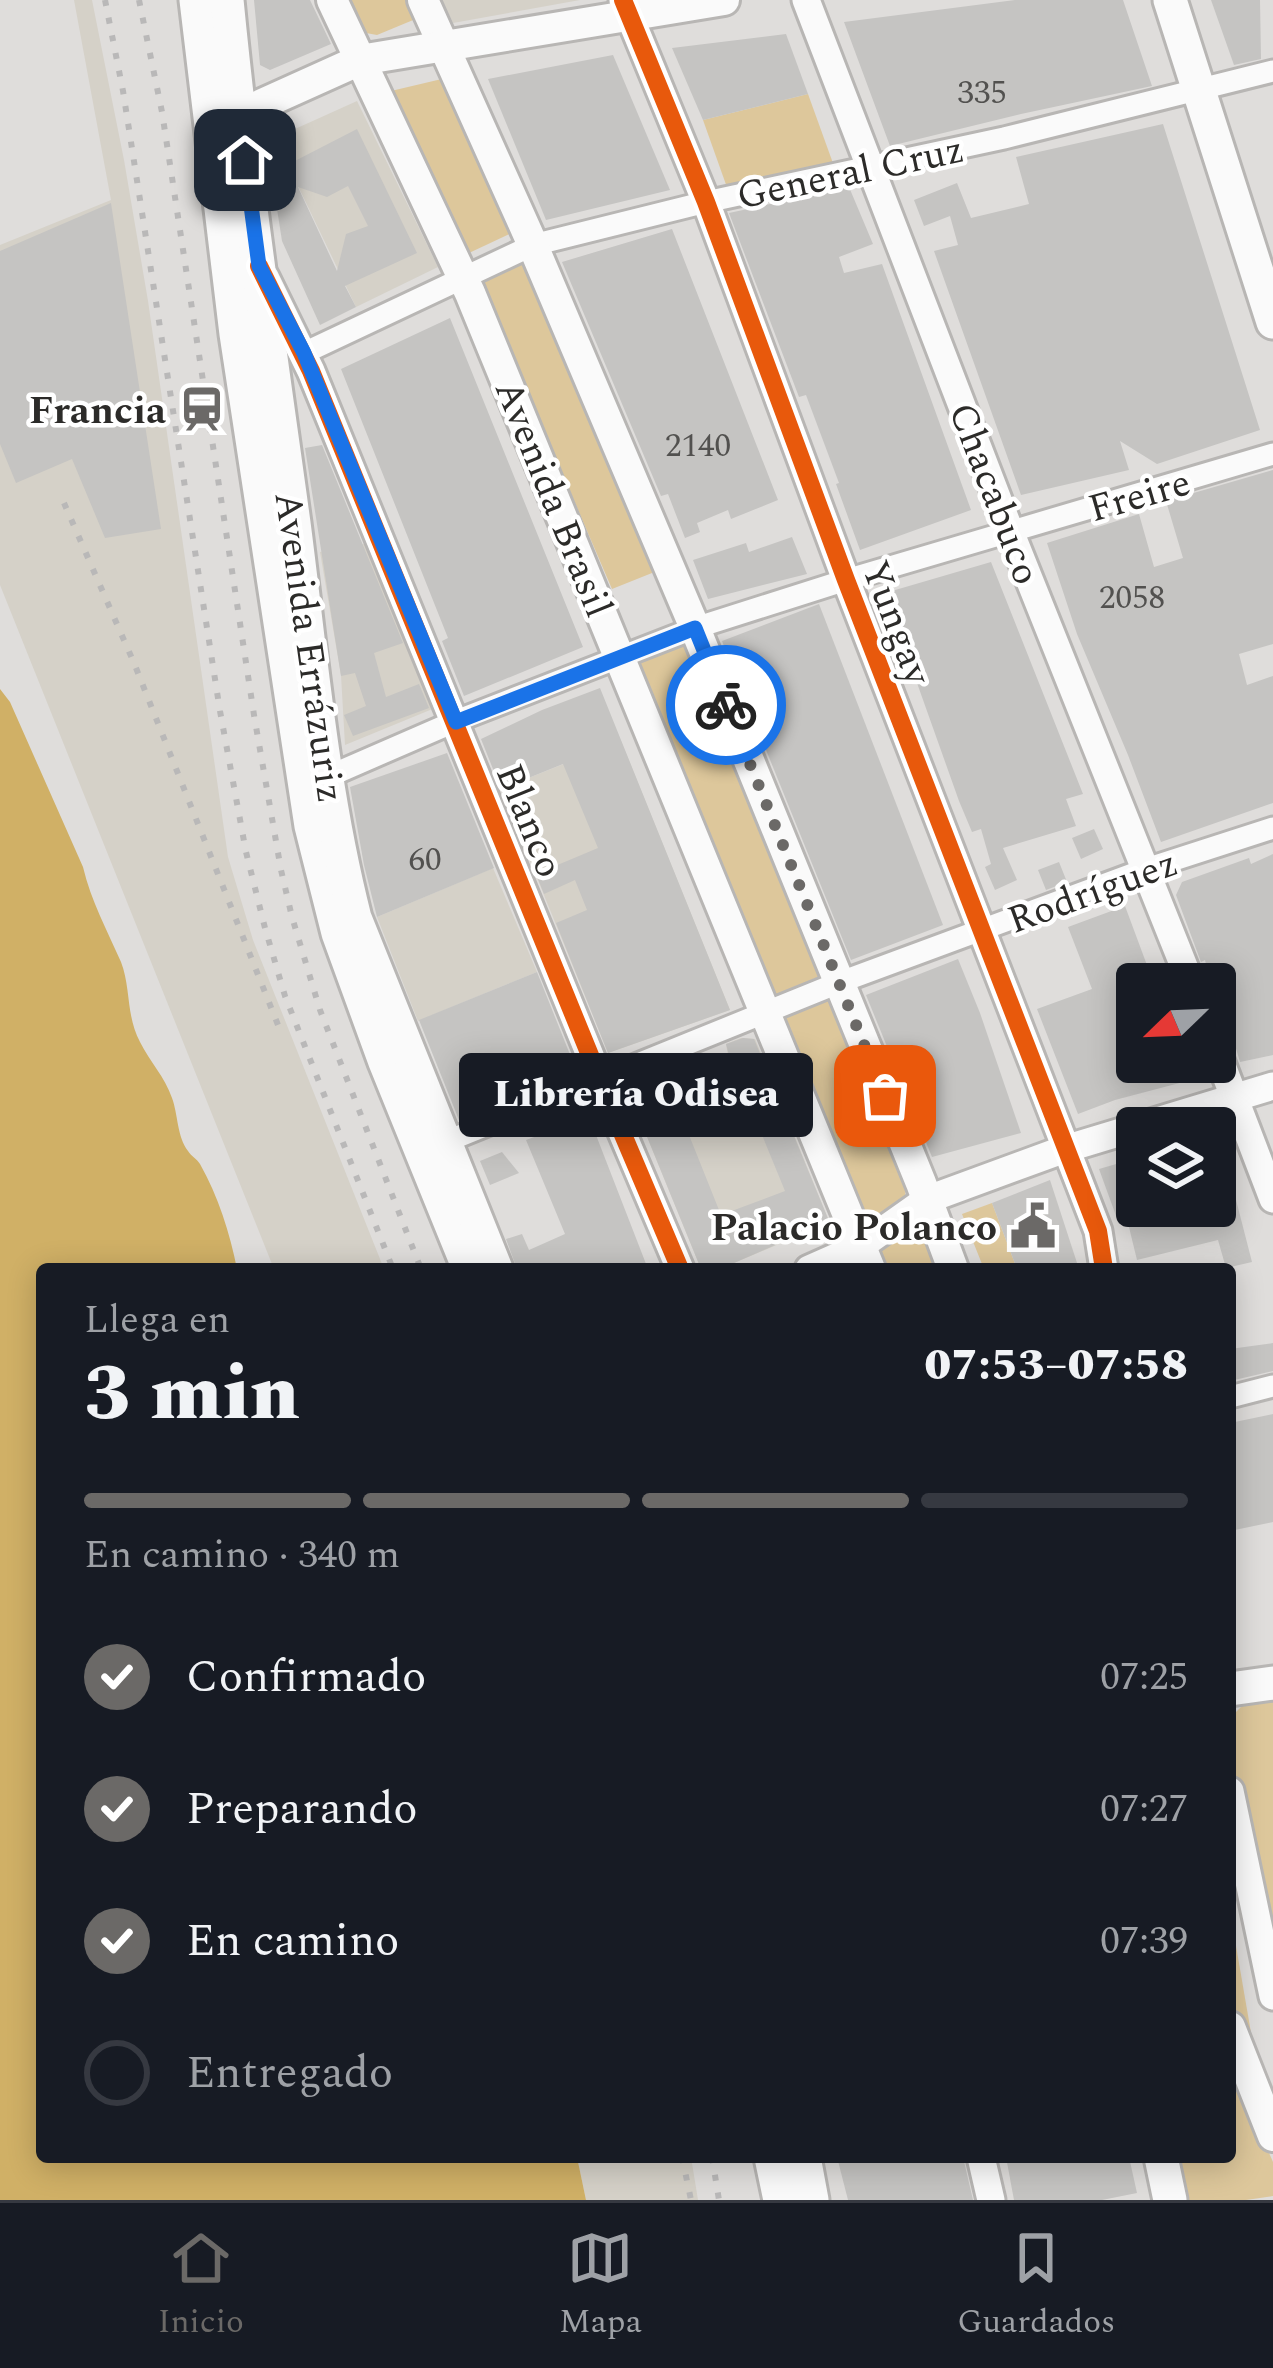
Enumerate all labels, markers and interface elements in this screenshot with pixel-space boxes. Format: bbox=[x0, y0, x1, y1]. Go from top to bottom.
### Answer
house number: 335 bbox=[957, 68, 1007, 118]
pin bbox=[194, 109, 296, 211]
street label: General Cruz bbox=[731, 121, 970, 226]
icon: home bbox=[212, 127, 278, 193]
street label: Avenida Brasil bbox=[478, 371, 627, 627]
place label: Francia bbox=[29, 382, 166, 441]
station icon: Francia bbox=[177, 384, 227, 434]
street label: Chacabuco bbox=[932, 394, 1055, 594]
house number: 2140 bbox=[665, 421, 731, 471]
street label: Freire bbox=[1082, 454, 1198, 539]
street label: Avenida Errázuriz bbox=[258, 488, 360, 807]
street label: Yungay bbox=[845, 552, 947, 695]
house number: 2058 bbox=[1099, 573, 1165, 623]
courier bbox=[666, 645, 786, 765]
icon: bike bbox=[693, 672, 759, 738]
street label: Blanco bbox=[479, 755, 578, 887]
street label: Rodríguez bbox=[999, 834, 1186, 950]
house number: 60 bbox=[409, 835, 442, 885]
north arrow bbox=[1116, 963, 1236, 1083]
map controls bbox=[1116, 963, 1236, 1227]
pin bbox=[834, 1045, 936, 1147]
callout: Librería Odisea bbox=[459, 1054, 813, 1138]
icon: bag bbox=[852, 1063, 918, 1129]
text: Librería Odisea bbox=[493, 1065, 779, 1124]
button: layers bbox=[1116, 1107, 1236, 1227]
place label: Palacio Polanco bbox=[711, 1199, 997, 1258]
public building icon: Palacio Polanco bbox=[1008, 1201, 1058, 1251]
text: Llega en bbox=[84, 1291, 230, 1350]
text: 07:53–07:58 bbox=[924, 1331, 1188, 1400]
text: 3 min bbox=[84, 1335, 300, 1454]
text: En camino · 340 m bbox=[84, 1526, 400, 1585]
text: Confirmado bbox=[186, 1643, 426, 1712]
icon: check bbox=[84, 1644, 150, 1710]
text: 07:25 bbox=[1100, 1648, 1188, 1707]
text: Preparando bbox=[186, 1775, 418, 1844]
icon: check bbox=[84, 1776, 150, 1842]
text: 07:27 bbox=[1100, 1780, 1188, 1839]
text: En camino bbox=[186, 1907, 399, 1976]
icon: check bbox=[84, 1908, 150, 1974]
text: 07:39 bbox=[1100, 1912, 1188, 1971]
text: Entregado bbox=[186, 2039, 393, 2108]
tab: Inicio bbox=[158, 2225, 244, 2347]
tab: Mapa bbox=[559, 2225, 642, 2347]
tab: Guardados bbox=[957, 2225, 1115, 2347]

